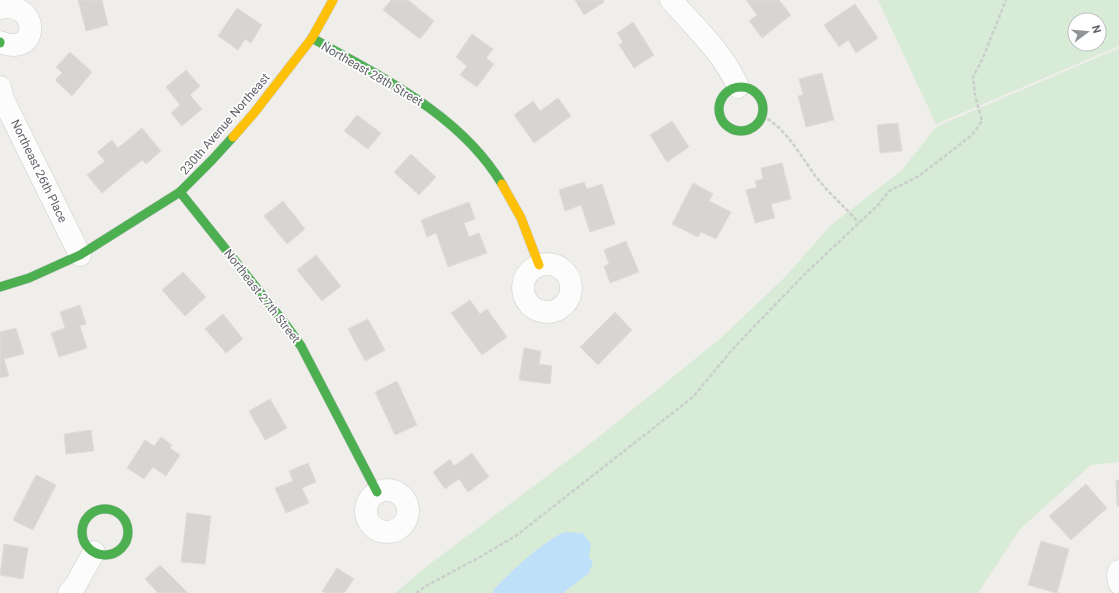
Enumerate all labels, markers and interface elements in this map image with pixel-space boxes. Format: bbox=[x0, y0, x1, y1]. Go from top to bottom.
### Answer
north arrow bbox=[1067, 12, 1107, 52]
text: N bbox=[1089, 24, 1104, 35]
street label: Northeast 28th Street bbox=[319, 39, 425, 109]
street label: 230th Avenue Northeast bbox=[177, 71, 273, 177]
street label: Northeast 26th Place bbox=[8, 117, 70, 225]
street label: Northeast 27th Street bbox=[221, 246, 303, 346]

